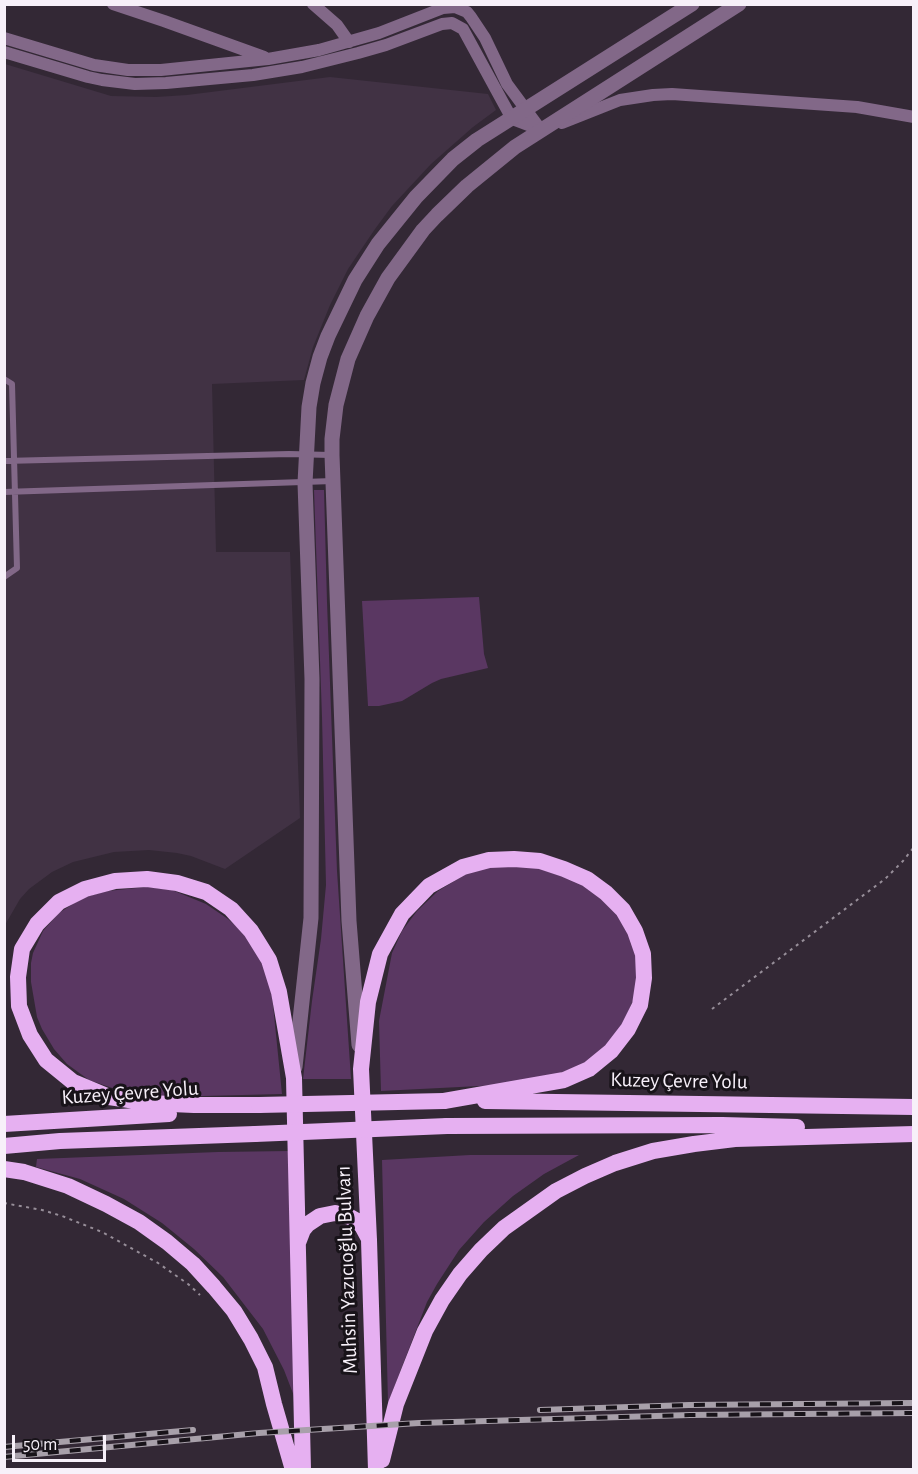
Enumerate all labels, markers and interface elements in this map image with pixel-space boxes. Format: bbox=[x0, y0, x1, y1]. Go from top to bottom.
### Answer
street label: Kuzey Çevre Yolu bbox=[610, 1067, 748, 1095]
street label: Kuzey Çevre Yolu bbox=[61, 1076, 199, 1110]
street label: Muhsin Yazıcıoğlu Bulvarı bbox=[331, 1166, 363, 1374]
scale bar bbox=[15, 1423, 110, 1461]
text: 50 m bbox=[23, 1436, 57, 1454]

